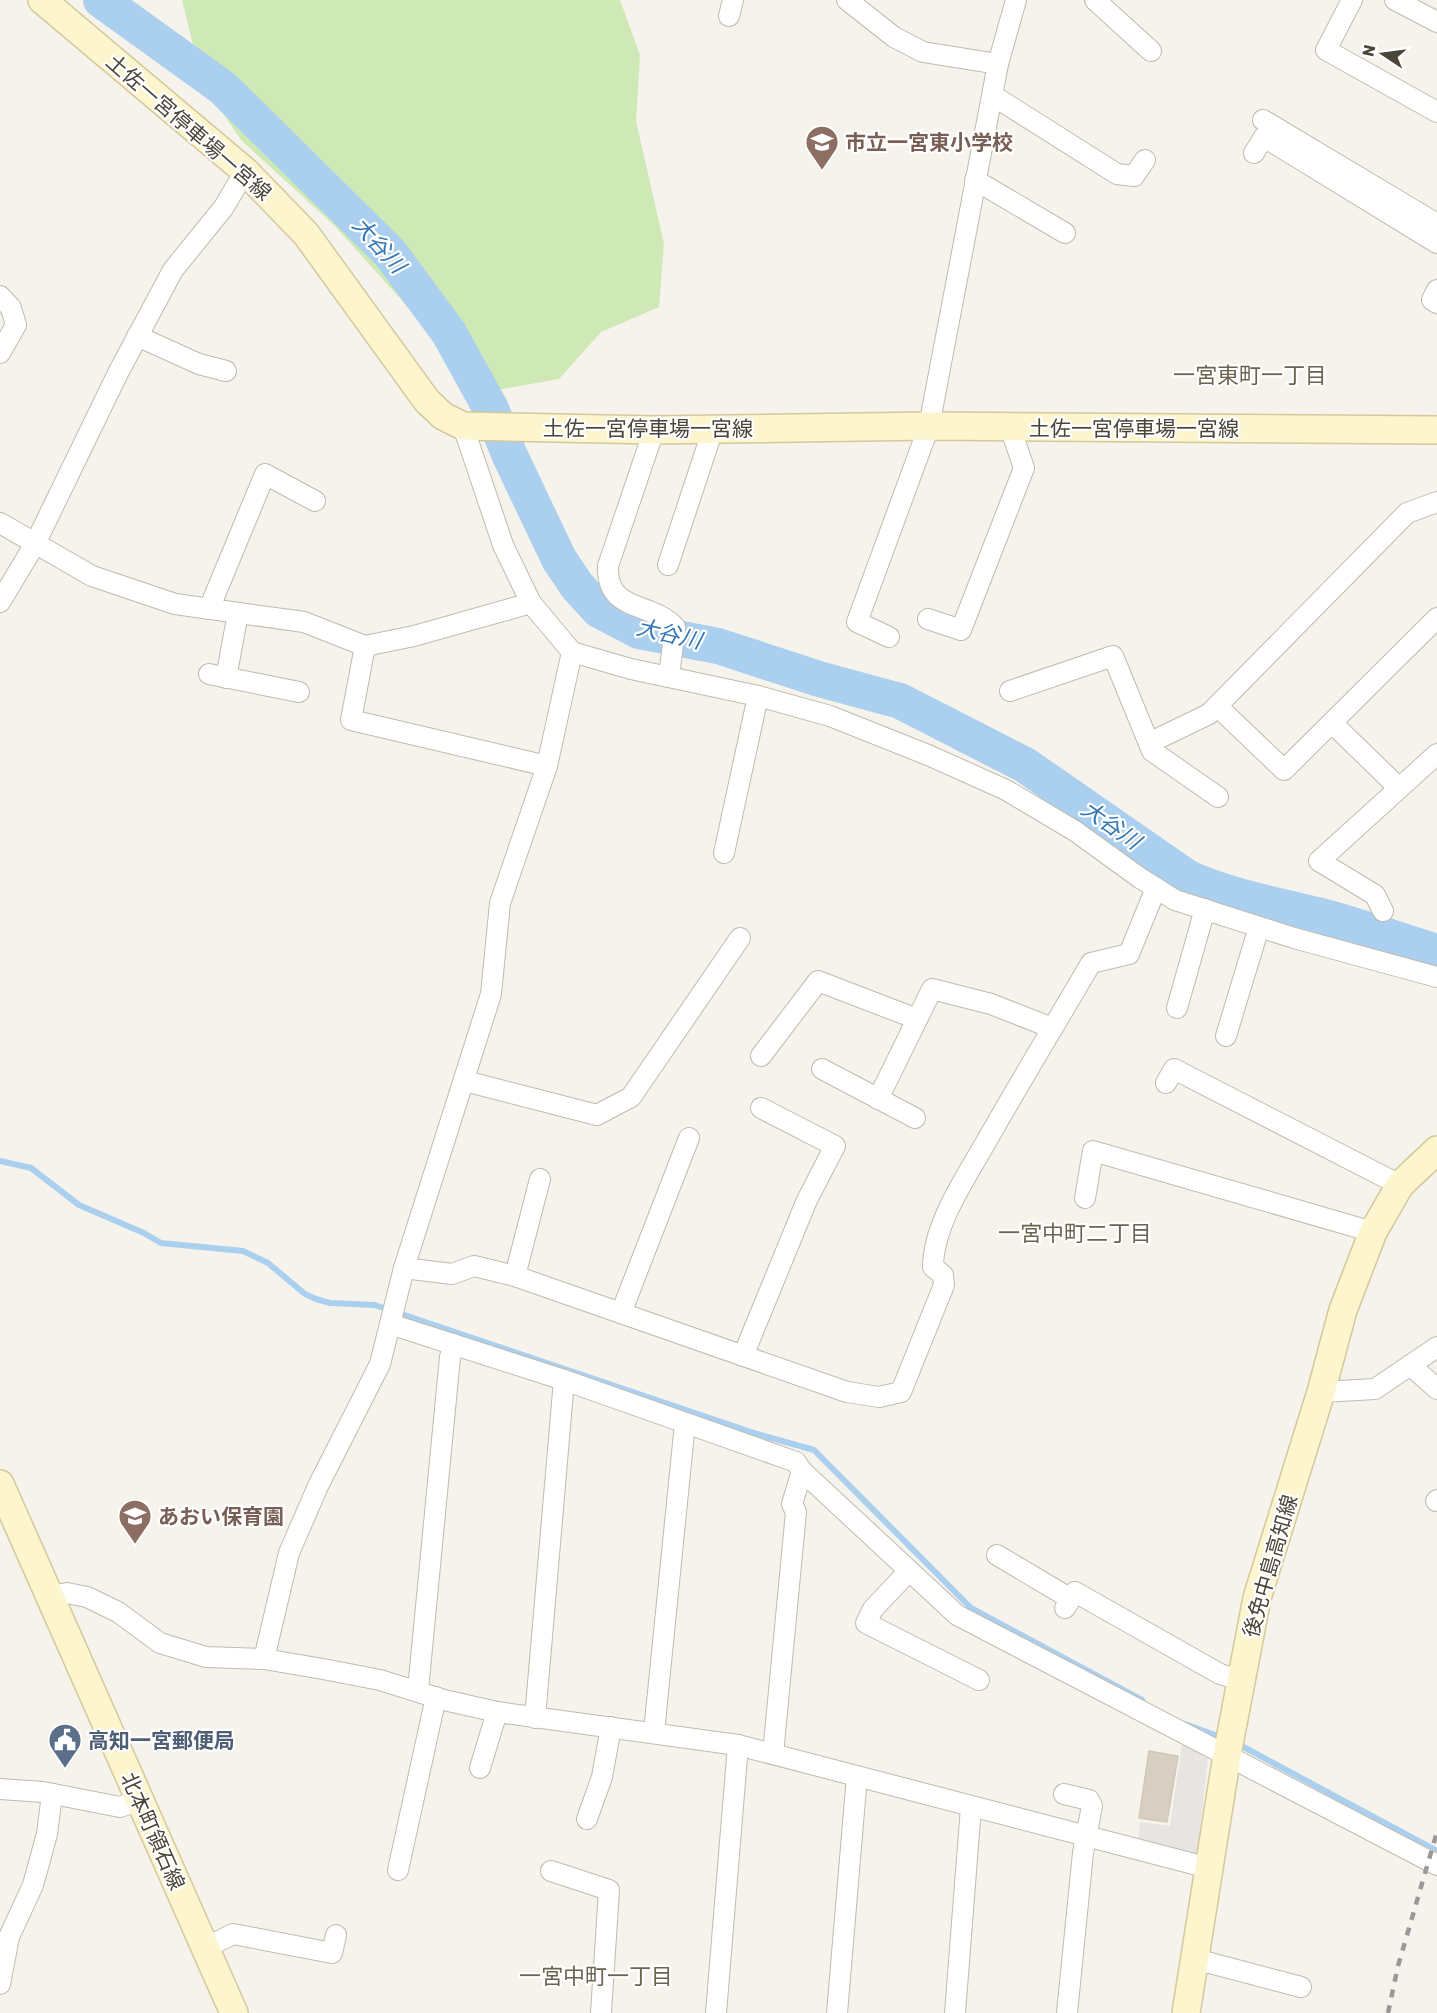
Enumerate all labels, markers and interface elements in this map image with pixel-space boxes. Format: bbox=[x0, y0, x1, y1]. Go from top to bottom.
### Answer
north arrow bbox=[1353, 24, 1413, 84]
text: N bbox=[1358, 43, 1379, 58]
street label: 土佐一宮停車場一宮線 bbox=[102, 49, 276, 205]
school or university icon: 市立一宮東小学校 bbox=[804, 124, 840, 171]
place label: 市立一宮東小学校 bbox=[845, 130, 1013, 155]
water label: 大谷川 bbox=[347, 211, 412, 280]
district label: 一宮東町一丁目 bbox=[1173, 362, 1327, 389]
street label: 土佐一宮停車場一宮線 bbox=[543, 416, 753, 441]
street label: 土佐一宮停車場一宮線 bbox=[1029, 416, 1239, 441]
water label: 大谷川 bbox=[634, 613, 706, 655]
water label: 大谷川 bbox=[1076, 795, 1147, 856]
district label: 一宮中町二丁目 bbox=[998, 1220, 1152, 1247]
street label: 後免中島高知線 bbox=[1238, 1492, 1302, 1640]
school or university icon: あおい保育園 bbox=[117, 1498, 153, 1545]
place label: あおい保育園 bbox=[158, 1504, 284, 1529]
public building icon: 高知一宮郵便局 bbox=[47, 1722, 83, 1769]
place label: 高知一宮郵便局 bbox=[88, 1728, 235, 1753]
street label: 北本町領石線 bbox=[116, 1768, 190, 1894]
district label: 一宮中町一丁目 bbox=[519, 1963, 673, 1990]

